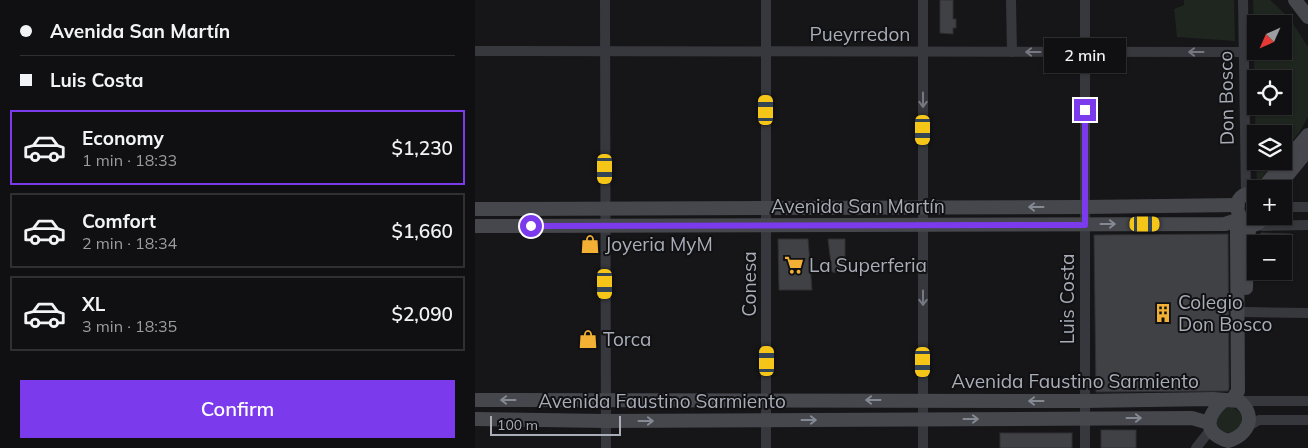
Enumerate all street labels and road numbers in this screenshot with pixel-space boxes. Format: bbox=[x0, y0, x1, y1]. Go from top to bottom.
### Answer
street label: Pueyrredon bbox=[810, 22, 910, 46]
street label: Don Bosco bbox=[1213, 51, 1239, 145]
street label: Avenida San Martín bbox=[771, 194, 945, 218]
street label: Conesa bbox=[737, 251, 761, 317]
street label: Luis Costa bbox=[1055, 254, 1079, 344]
street label: Avenida Faustino Sarmiento bbox=[951, 369, 1199, 393]
street label: Avenida Faustino Sarmiento bbox=[538, 389, 786, 413]

